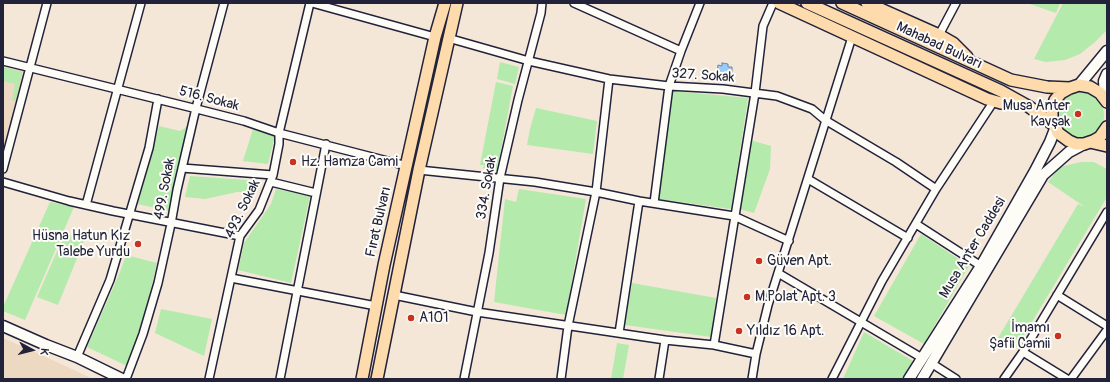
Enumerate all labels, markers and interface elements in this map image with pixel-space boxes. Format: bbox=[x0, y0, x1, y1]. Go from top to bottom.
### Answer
street label: Mahabad Bulvarı bbox=[893, 19, 985, 73]
street label: 327. Sokak bbox=[671, 65, 735, 87]
street label: 516. Sokak bbox=[177, 83, 241, 115]
place label: Musa Anter Kavşak bbox=[1003, 98, 1070, 130]
marker: Musa Anter Kavşak bbox=[1073, 109, 1083, 119]
place label: Hz. Hamza Cami bbox=[301, 154, 398, 170]
street label: 334. Sokak bbox=[473, 155, 501, 221]
street label: 499. Sokak bbox=[151, 157, 179, 221]
marker: Hz. Hamza Cami bbox=[288, 157, 298, 167]
street label: 493. Sokak bbox=[222, 177, 264, 241]
street label: Fırat Bulvarı bbox=[363, 185, 395, 259]
street label: Musa Anter Caddesi bbox=[936, 194, 1010, 302]
place label: Hüsna Hatun Kız Talebe Yurdu bbox=[32, 228, 130, 260]
marker: Hüsna Hatun Kız Talebe Yurdu bbox=[133, 239, 143, 249]
place label: Güven Apt. bbox=[767, 253, 832, 269]
marker: Güven Apt. bbox=[754, 256, 764, 266]
place label: M.Polat Apt. 3 bbox=[755, 289, 836, 305]
marker: M.Polat Apt. 3 bbox=[742, 292, 752, 302]
place label: A101 bbox=[419, 310, 449, 326]
marker: A101 bbox=[406, 313, 416, 323]
place label: İmamı Şafii Camii bbox=[989, 320, 1050, 352]
place label: Yıldız 16 Apt. bbox=[747, 323, 824, 339]
marker: Yıldız 16 Apt. bbox=[734, 326, 744, 336]
north arrow bbox=[12, 330, 52, 370]
marker: İmamı Şafii Camii bbox=[1053, 331, 1063, 341]
text: K bbox=[38, 347, 51, 356]

